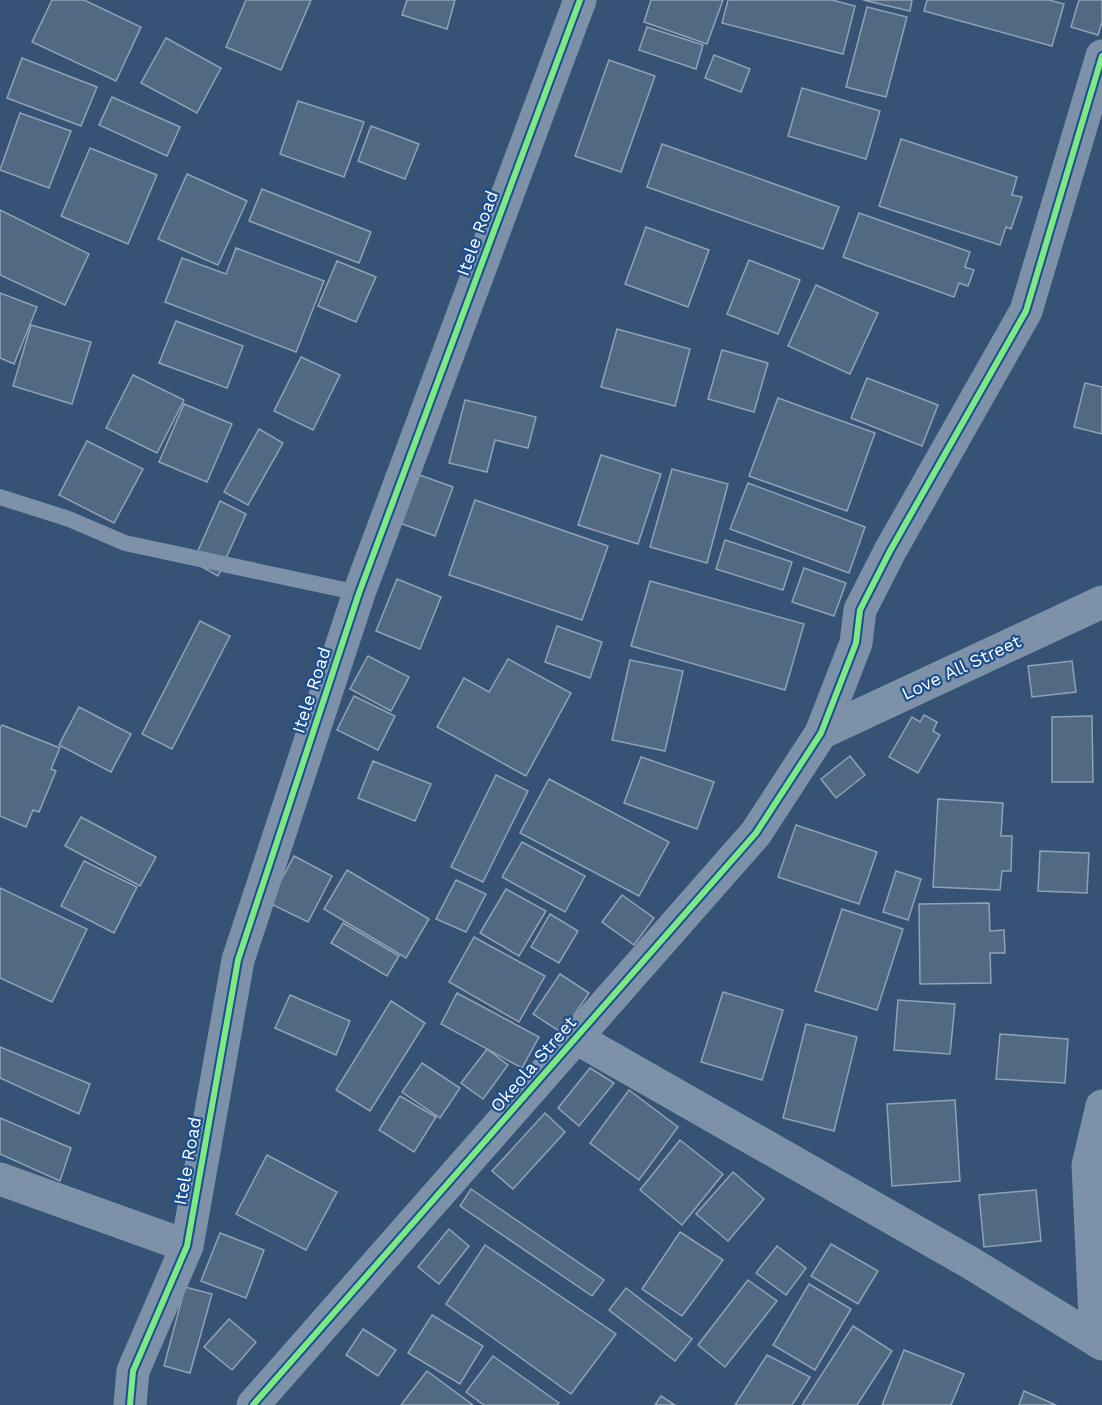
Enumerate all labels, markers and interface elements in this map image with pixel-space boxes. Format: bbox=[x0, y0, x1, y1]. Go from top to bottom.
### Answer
street label: Itele Road bbox=[452, 187, 502, 279]
street label: Love All Street bbox=[898, 630, 1024, 704]
street label: Itele Road bbox=[287, 644, 335, 736]
street label: Okeola Street bbox=[486, 1011, 581, 1116]
street label: Itele Road bbox=[169, 1115, 205, 1207]

